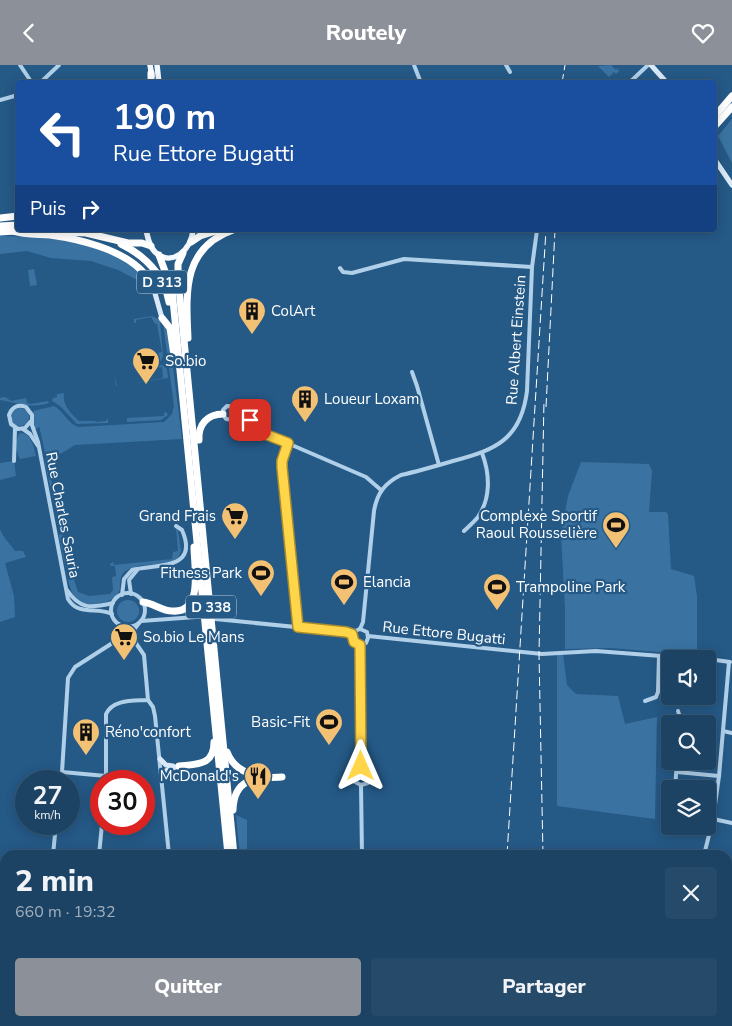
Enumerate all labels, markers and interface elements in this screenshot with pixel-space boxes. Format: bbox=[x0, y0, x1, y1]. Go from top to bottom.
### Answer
text: Routely bbox=[326, 18, 406, 48]
icon: back bbox=[15, 19, 43, 47]
icon: heart bbox=[689, 19, 717, 47]
text: 190 m bbox=[113, 94, 216, 141]
icon: left bbox=[30, 100, 95, 165]
text: Rue Ettore Bugatti bbox=[113, 139, 294, 169]
icon: right bbox=[76, 195, 104, 223]
text: Puis bbox=[30, 196, 66, 222]
road number: D 313 bbox=[137, 271, 187, 293]
street label: Rue Albert Einstein bbox=[501, 274, 531, 406]
building icon: ColArt bbox=[237, 296, 267, 335]
place label: ColArt bbox=[271, 301, 316, 321]
supermarket icon: So.bio bbox=[131, 346, 161, 385]
place label: So.bio bbox=[165, 351, 206, 371]
building icon: Loueur Loxam bbox=[290, 384, 320, 423]
place label: Loueur Loxam bbox=[324, 389, 419, 409]
pin bbox=[229, 399, 271, 441]
icon: arrive bbox=[236, 406, 264, 434]
street label: Rue Charles Sauria bbox=[41, 450, 85, 580]
supermarket icon: Grand Frais bbox=[220, 501, 250, 540]
place label: Grand Frais bbox=[139, 506, 216, 526]
place label: Complexe Sportif Raoul Rousselière bbox=[476, 506, 598, 543]
sports icon: Complexe Sportif Raoul Rousselière bbox=[601, 510, 631, 549]
sports icon: Fitness Park bbox=[246, 558, 276, 597]
place label: Fitness Park bbox=[160, 563, 242, 583]
sports icon: Elancia bbox=[329, 567, 359, 606]
place label: Elancia bbox=[363, 572, 411, 592]
sports icon: Trampoline Park bbox=[482, 572, 512, 611]
place label: Trampoline Park bbox=[516, 577, 626, 597]
road number: D 338 bbox=[186, 595, 236, 619]
street label: Rue Ettore Bugatti bbox=[381, 617, 507, 649]
supermarket icon: So.bio Le Mans bbox=[109, 622, 139, 661]
place label: So.bio Le Mans bbox=[143, 627, 245, 647]
map controls bbox=[661, 650, 716, 835]
button: sound bbox=[661, 650, 716, 705]
sports icon: Basic-Fit bbox=[314, 707, 344, 746]
place label: Basic-Fit bbox=[251, 712, 311, 732]
button: search bbox=[661, 715, 716, 770]
building icon: Réno'confort bbox=[71, 717, 101, 756]
place label: Réno'confort bbox=[105, 722, 192, 742]
position arrow bbox=[334, 739, 386, 791]
restaurant icon: McDonald's bbox=[243, 761, 273, 800]
place label: McDonald's bbox=[160, 766, 239, 786]
speed limit sign: 30 bbox=[90, 770, 155, 835]
text: 27 bbox=[32, 779, 63, 813]
button: layers bbox=[661, 780, 716, 835]
text: km/h bbox=[34, 807, 61, 823]
text: 2 min bbox=[15, 861, 94, 902]
button: close bbox=[665, 867, 717, 919]
text: 660 m · 19:32 bbox=[15, 901, 116, 923]
button: Quitter bbox=[15, 958, 361, 1016]
button: Partager bbox=[371, 958, 717, 1016]

